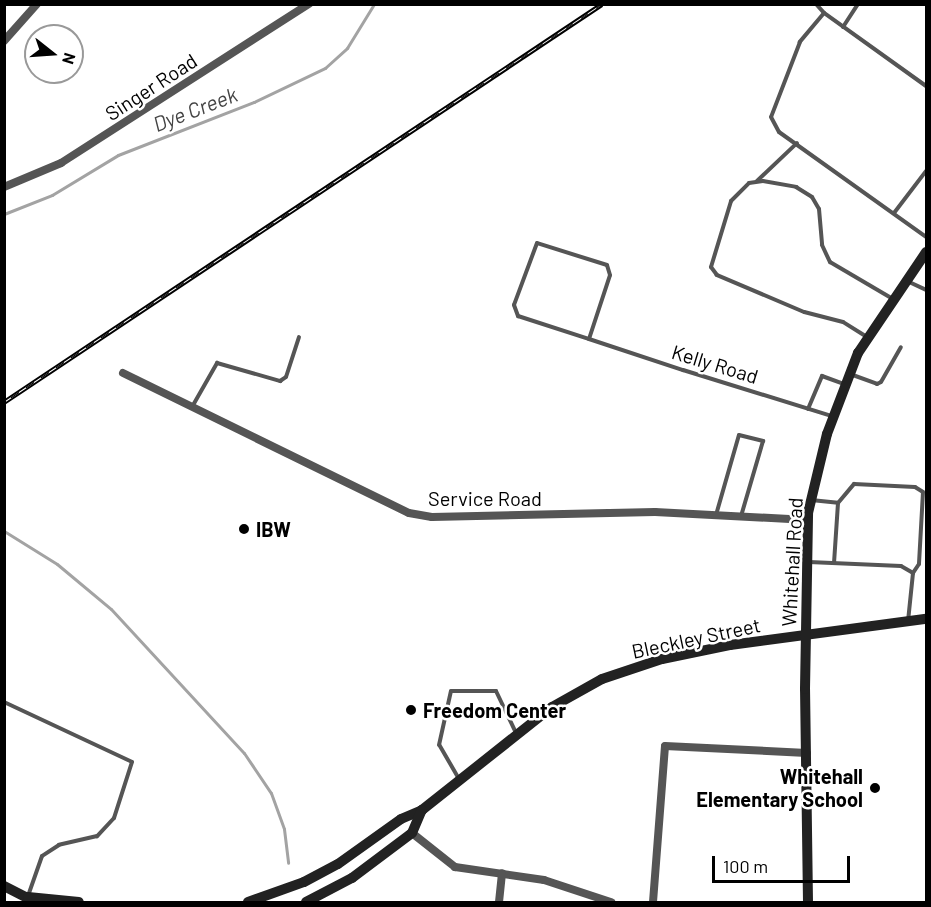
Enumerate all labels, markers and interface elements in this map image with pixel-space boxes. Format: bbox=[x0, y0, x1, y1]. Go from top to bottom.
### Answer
north arrow bbox=[24, 24, 84, 84]
street label: Singer Road bbox=[101, 49, 201, 125]
text: N bbox=[59, 51, 80, 67]
water label: Dye Creek bbox=[149, 81, 241, 137]
street label: Kelly Road bbox=[669, 339, 761, 389]
street label: Service Road bbox=[428, 486, 542, 510]
street label: Whitehall Road bbox=[777, 497, 807, 627]
place label: IBW bbox=[256, 517, 291, 541]
marker: IBW bbox=[237, 522, 251, 536]
street label: Bleckley Street bbox=[629, 613, 763, 663]
place label: Freedom Center bbox=[423, 698, 566, 722]
marker: Freedom Center bbox=[404, 703, 418, 717]
place label: Whitehall Elementary School bbox=[696, 765, 863, 812]
marker: Whitehall Elementary School bbox=[868, 781, 882, 795]
scale bar bbox=[715, 844, 853, 882]
text: 100 m bbox=[723, 855, 768, 877]

